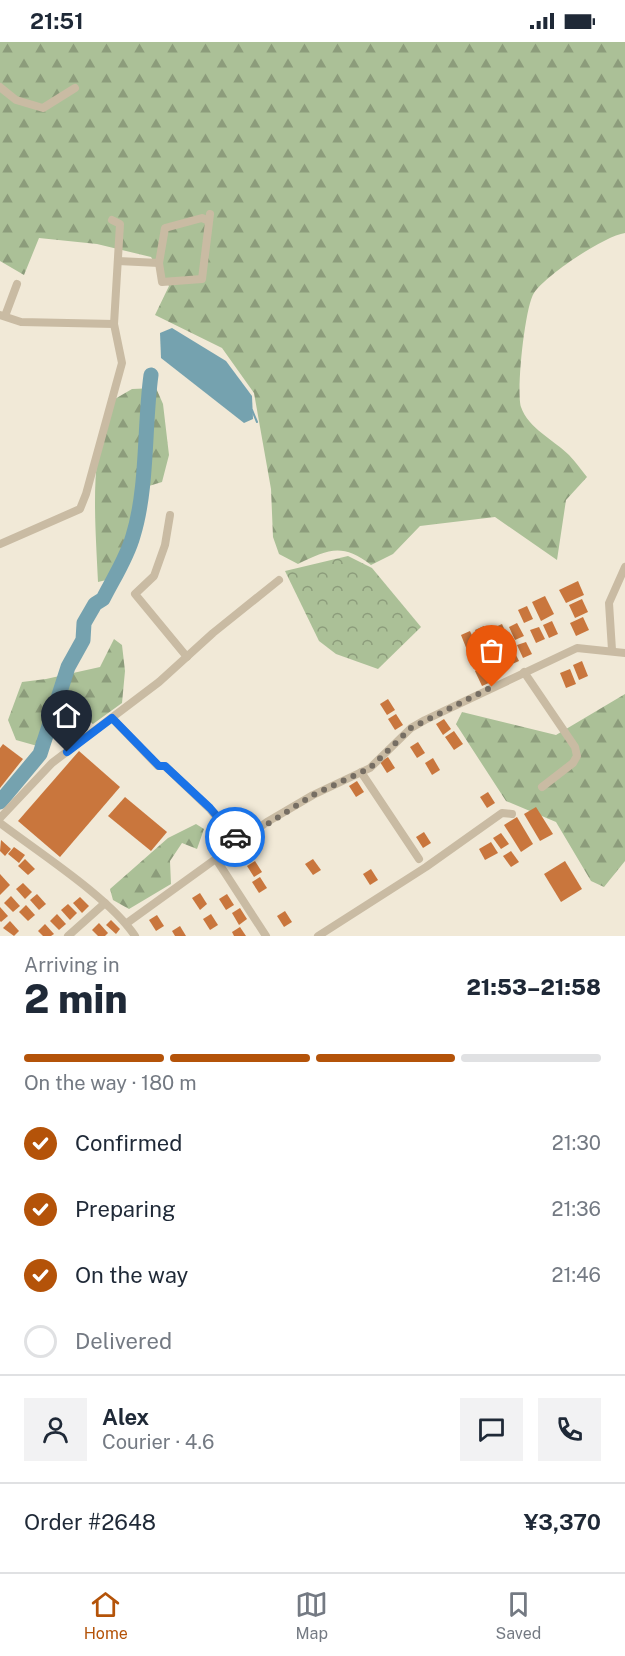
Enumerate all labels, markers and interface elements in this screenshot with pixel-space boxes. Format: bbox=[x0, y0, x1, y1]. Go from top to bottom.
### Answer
text: 21:51 bbox=[30, 8, 84, 34]
pin bbox=[466, 625, 517, 687]
icon: bag bbox=[475, 634, 508, 667]
pin bbox=[41, 690, 92, 752]
icon: home bbox=[50, 699, 83, 732]
courier bbox=[205, 807, 265, 867]
icon: car bbox=[219, 821, 252, 854]
text: Arriving in bbox=[24, 953, 119, 977]
text: 21:53–21:58 bbox=[467, 974, 601, 1000]
text: 2 min bbox=[24, 976, 128, 1022]
text: On the way · 180 m bbox=[24, 1071, 196, 1095]
icon: check bbox=[24, 1127, 57, 1160]
text: Confirmed bbox=[75, 1130, 182, 1156]
text: 21:30 bbox=[552, 1131, 601, 1155]
icon: check bbox=[24, 1193, 57, 1226]
text: Preparing bbox=[75, 1196, 176, 1222]
text: 21:36 bbox=[552, 1197, 601, 1221]
icon: check bbox=[24, 1259, 57, 1292]
text: On the way bbox=[75, 1262, 188, 1288]
text: 21:46 bbox=[552, 1263, 601, 1287]
text: Delivered bbox=[75, 1328, 172, 1354]
button: person bbox=[24, 1398, 87, 1461]
button: chat bbox=[460, 1398, 523, 1461]
button: phone bbox=[538, 1398, 601, 1461]
text: Alex bbox=[102, 1404, 149, 1430]
text: Courier · 4.6 bbox=[102, 1430, 214, 1454]
text: Order #2648 bbox=[24, 1509, 156, 1535]
text: ¥3,370 bbox=[524, 1509, 601, 1535]
tab: Home bbox=[84, 1588, 128, 1643]
tab: Map bbox=[295, 1588, 328, 1643]
tab: Saved bbox=[496, 1588, 541, 1643]

